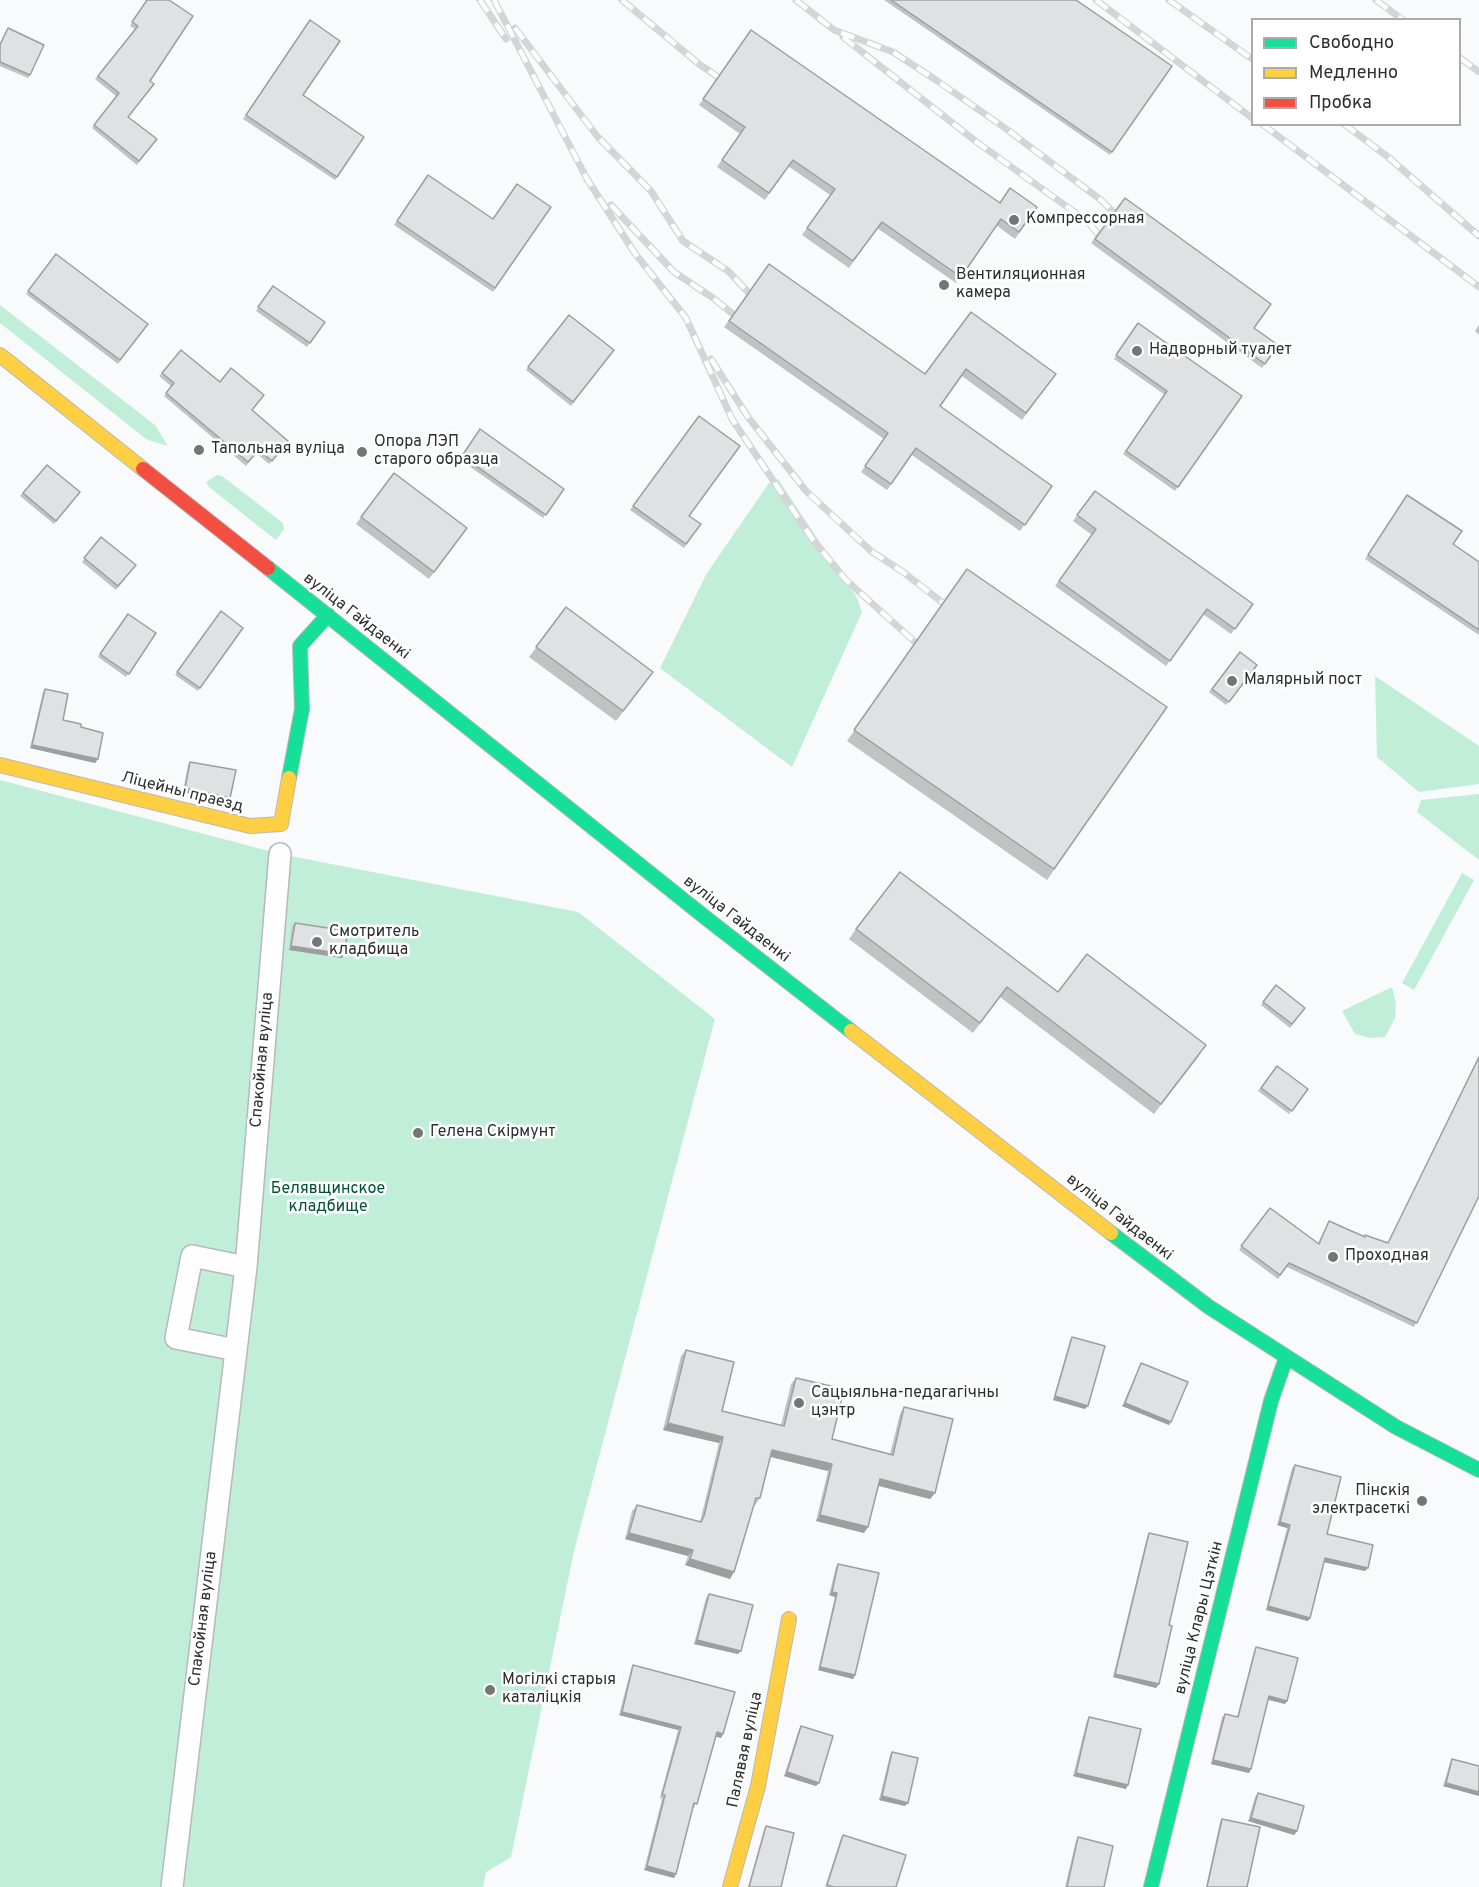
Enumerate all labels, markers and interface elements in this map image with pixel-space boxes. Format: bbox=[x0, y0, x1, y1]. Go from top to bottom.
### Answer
legend bbox=[1251, 18, 1461, 126]
text: Свободно bbox=[1309, 32, 1394, 55]
text: Медленно bbox=[1309, 62, 1398, 85]
text: Пробка bbox=[1309, 92, 1372, 115]
place label: Компрессорная bbox=[1026, 210, 1145, 230]
marker: Компрессорная bbox=[1007, 213, 1021, 227]
place label: Вентиляционная камера bbox=[956, 266, 1086, 304]
marker: Вентиляционная камера bbox=[937, 278, 951, 292]
place label: Надворный туалет bbox=[1149, 341, 1292, 361]
marker: Надворный туалет bbox=[1130, 344, 1144, 358]
place label: Опора ЛЭП старого образца bbox=[374, 433, 498, 471]
place label: Тапольная вуліца bbox=[211, 440, 345, 460]
marker: Тапольная вуліца bbox=[192, 443, 206, 457]
marker: Опора ЛЭП старого образца bbox=[355, 445, 369, 459]
street label: вуліца Гайдаенкі bbox=[299, 569, 413, 665]
place label: Малярный пост bbox=[1244, 671, 1362, 691]
marker: Малярный пост bbox=[1225, 674, 1239, 688]
street label: Ліцейны праезд bbox=[119, 769, 245, 817]
street label: вуліца Гайдаенкі bbox=[679, 872, 793, 968]
place label: Смотритель кладбища bbox=[329, 923, 419, 961]
marker: Смотритель кладбища bbox=[310, 935, 324, 949]
street label: Спакойная вуліца bbox=[248, 991, 278, 1129]
place label: Гелена Скірмунт bbox=[430, 1123, 556, 1143]
marker: Гелена Скірмунт bbox=[411, 1126, 425, 1140]
street label: вуліца Гайдаенкі bbox=[1062, 1170, 1176, 1266]
park label: Белявщинское кладбище bbox=[271, 1180, 385, 1218]
place label: Проходная bbox=[1345, 1247, 1429, 1267]
marker: Проходная bbox=[1326, 1250, 1340, 1264]
place label: Сацыяльна-педагагічны цэнтр bbox=[811, 1384, 999, 1422]
marker: Сацыяльна-педагагічны цэнтр bbox=[792, 1396, 806, 1410]
place label: Пінскія электрасеткі bbox=[1312, 1482, 1410, 1520]
marker: Пінскія электрасеткі bbox=[1415, 1494, 1429, 1508]
street label: вуліца Клары Цэткін bbox=[1172, 1539, 1228, 1697]
street label: Спакойная вуліца bbox=[186, 1550, 222, 1688]
place label: Могілкі старыя каталіцкія bbox=[502, 1671, 616, 1709]
marker: Могілкі старыя каталіцкія bbox=[483, 1683, 497, 1697]
street label: Палявая вуліца bbox=[724, 1690, 768, 1810]

